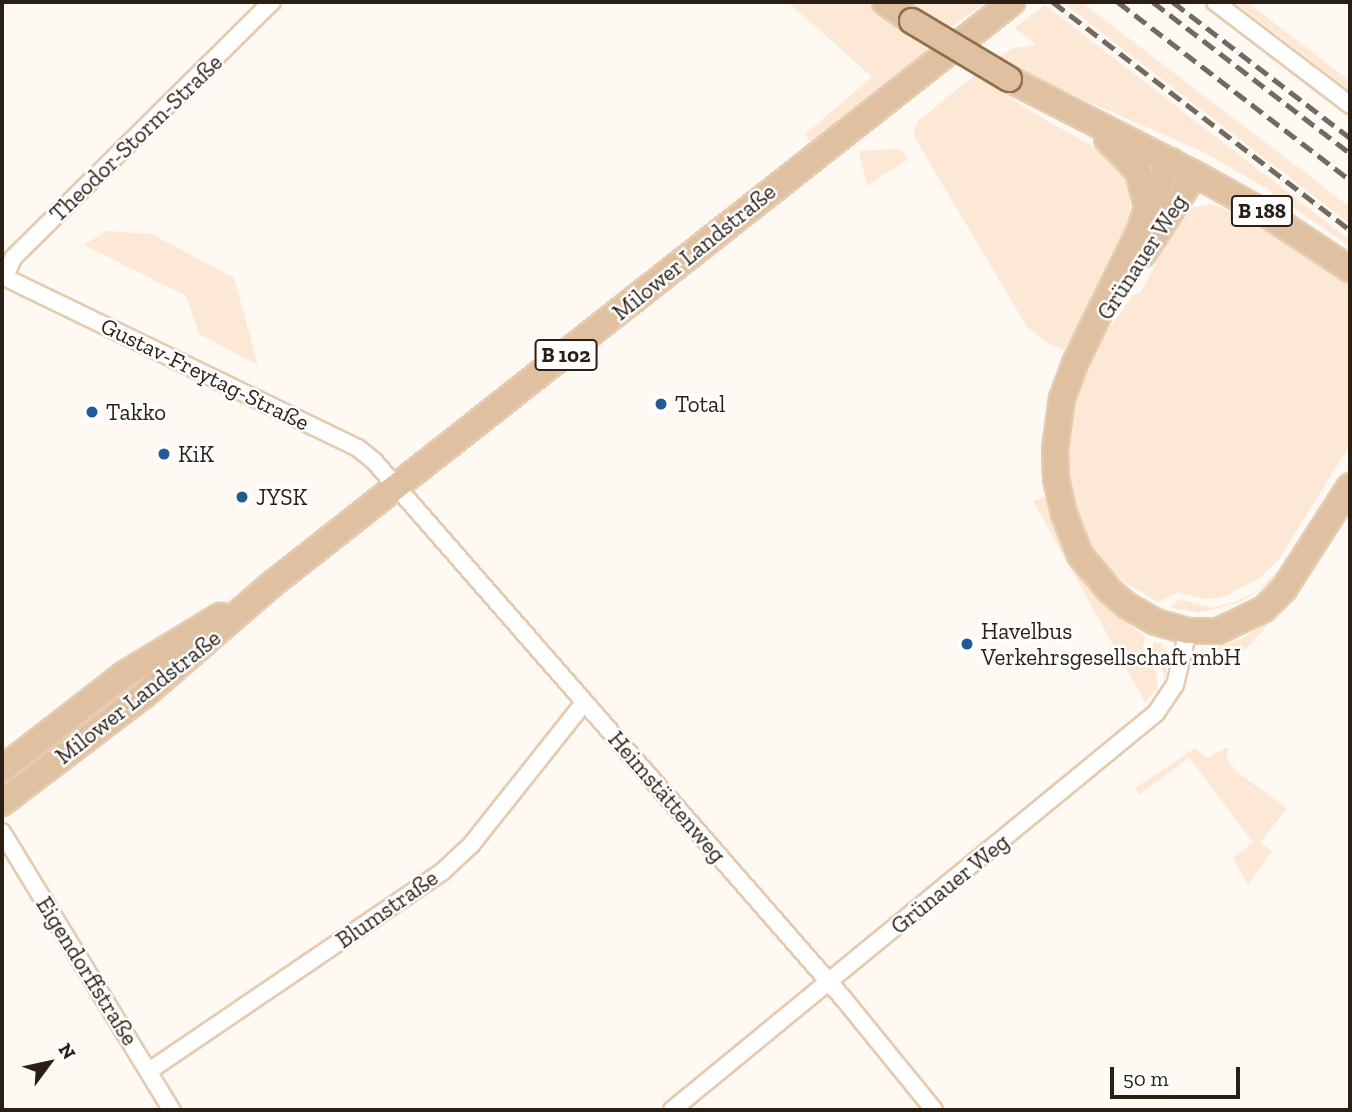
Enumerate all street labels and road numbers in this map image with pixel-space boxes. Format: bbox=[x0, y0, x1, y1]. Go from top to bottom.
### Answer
street label: Theodor-Storm-Straße bbox=[44, 49, 228, 227]
street label: Milower Landstraße bbox=[607, 178, 781, 326]
street label: Grünauer Weg bbox=[1091, 189, 1193, 325]
road number: B 188 bbox=[1230, 194, 1294, 228]
street label: Gustav-Freytag-Straße bbox=[96, 312, 314, 436]
road number: B 102 bbox=[534, 338, 598, 372]
street label: Milower Landstraße bbox=[50, 624, 226, 770]
street label: Heimstättenweg bbox=[602, 726, 732, 868]
street label: Grünauer Weg bbox=[885, 828, 1015, 940]
street label: Blumstraße bbox=[331, 864, 443, 954]
street label: Eigendorffstraße bbox=[30, 892, 144, 1050]

